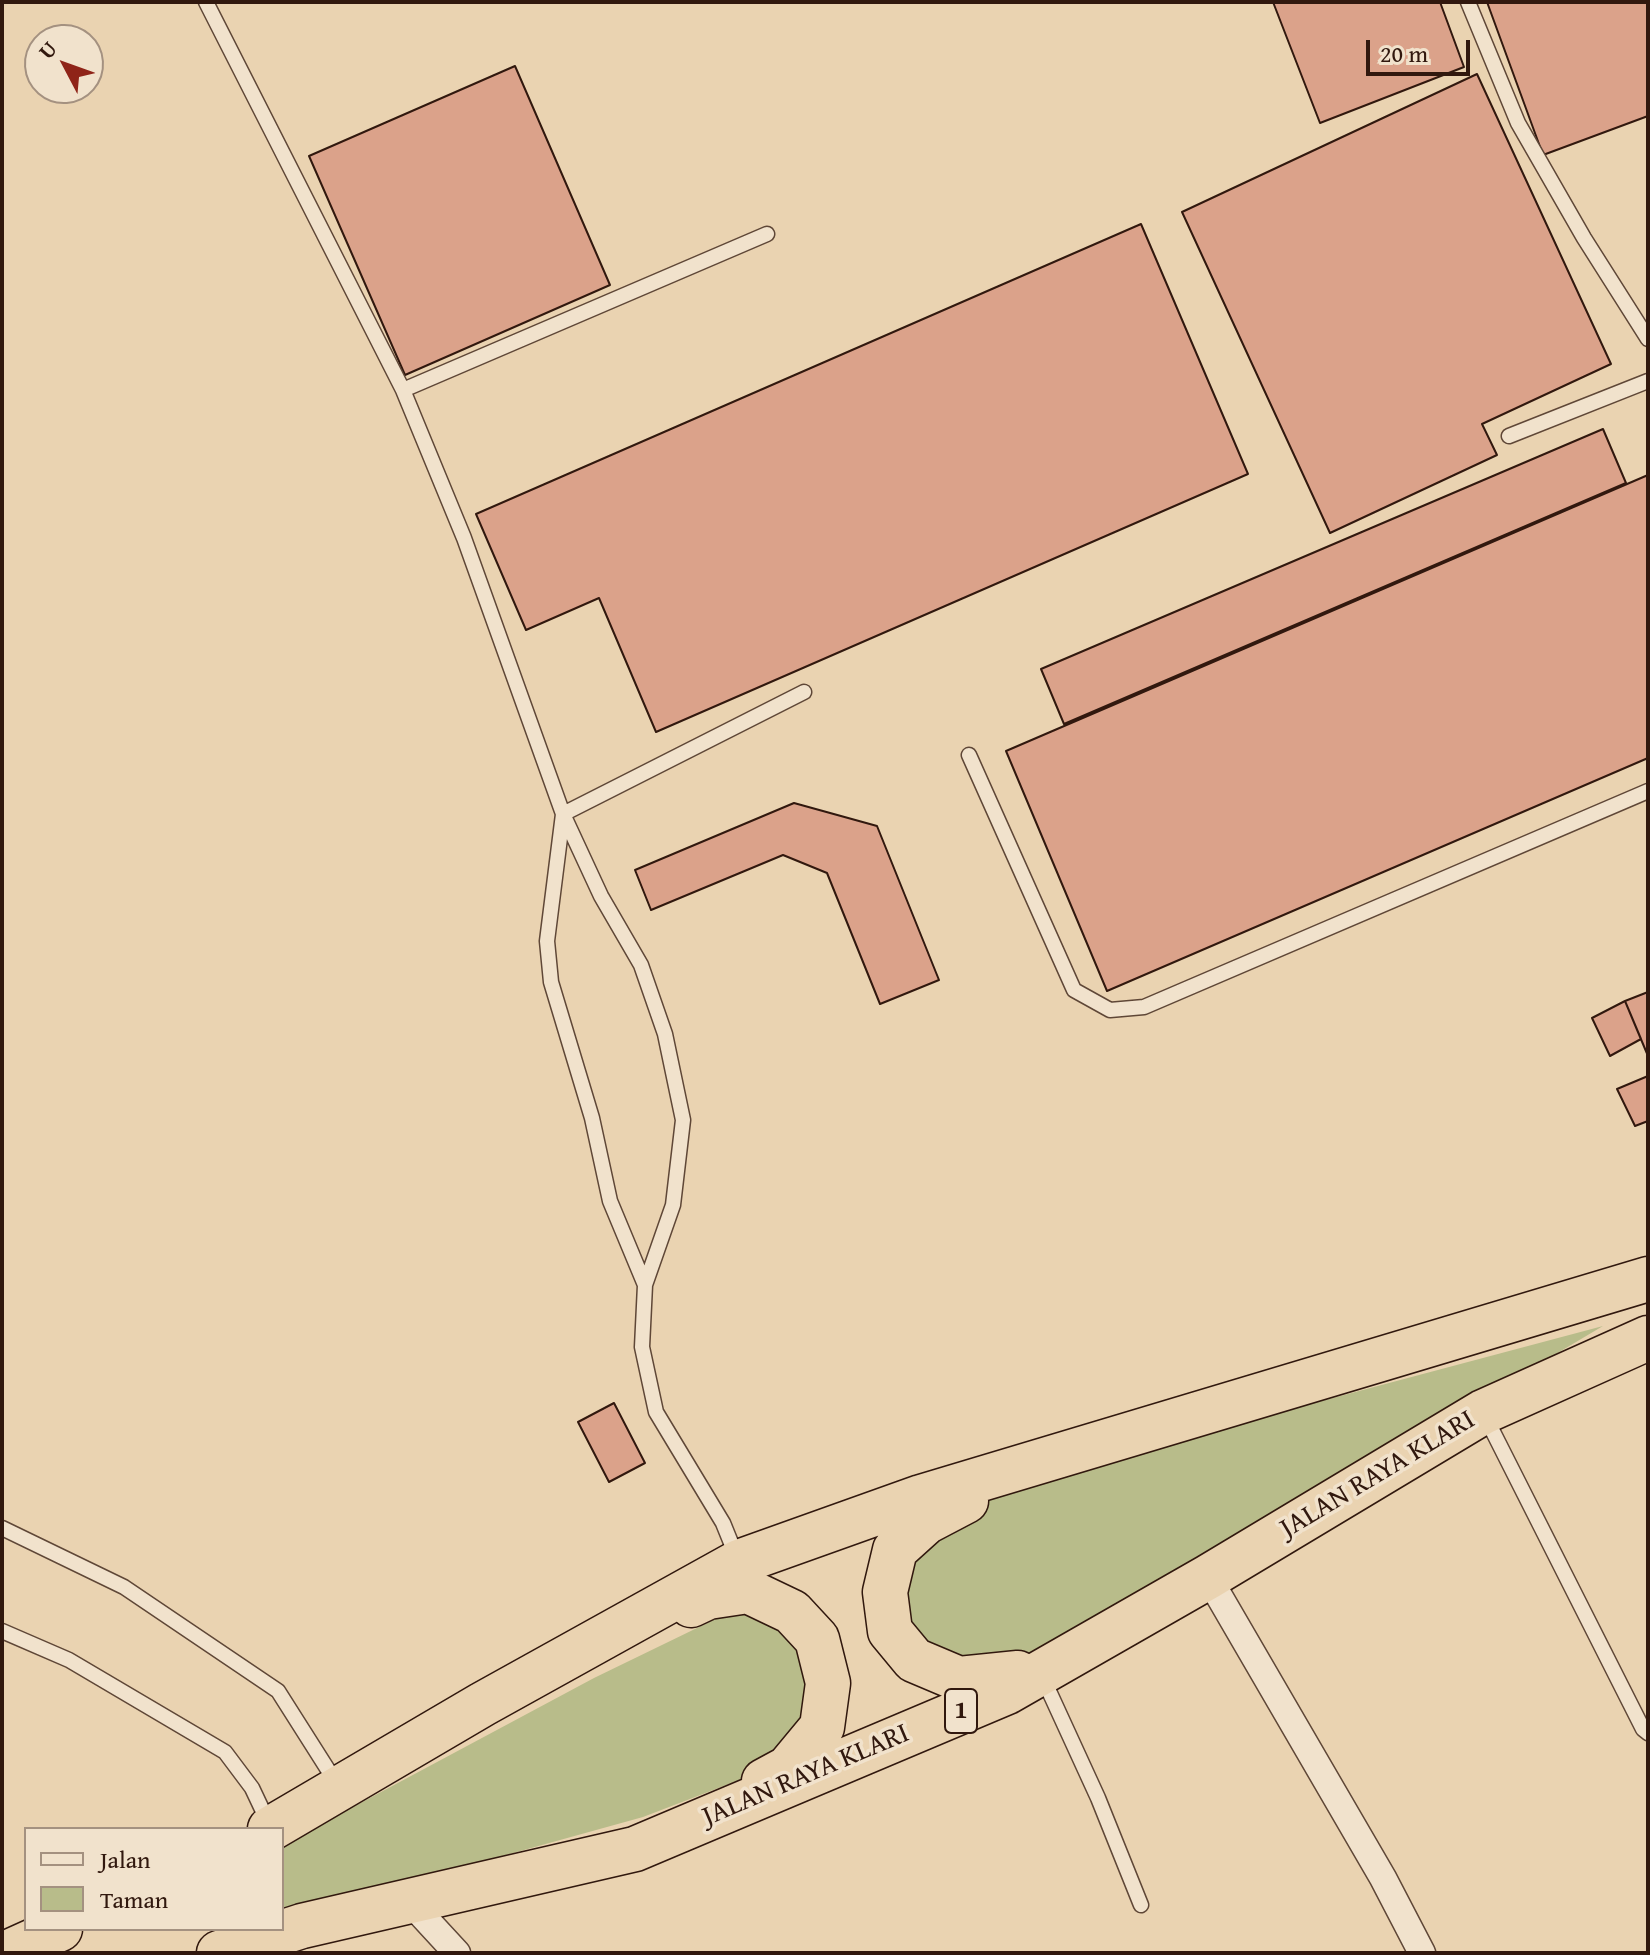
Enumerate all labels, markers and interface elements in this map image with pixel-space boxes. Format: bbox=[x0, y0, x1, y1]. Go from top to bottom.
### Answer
north arrow bbox=[24, 24, 104, 104]
scale bar bbox=[1370, 24, 1474, 74]
text: U bbox=[30, 33, 64, 66]
text: 20 m bbox=[1380, 36, 1428, 71]
street label: JALAN RAYA KLARI bbox=[1275, 1404, 1481, 1546]
road number: 1 bbox=[945, 1689, 977, 1733]
street label: JALAN RAYA KLARI bbox=[698, 1717, 914, 1835]
legend bbox=[24, 1827, 284, 1931]
text: Jalan bbox=[100, 1842, 150, 1877]
text: Taman bbox=[100, 1882, 168, 1917]

